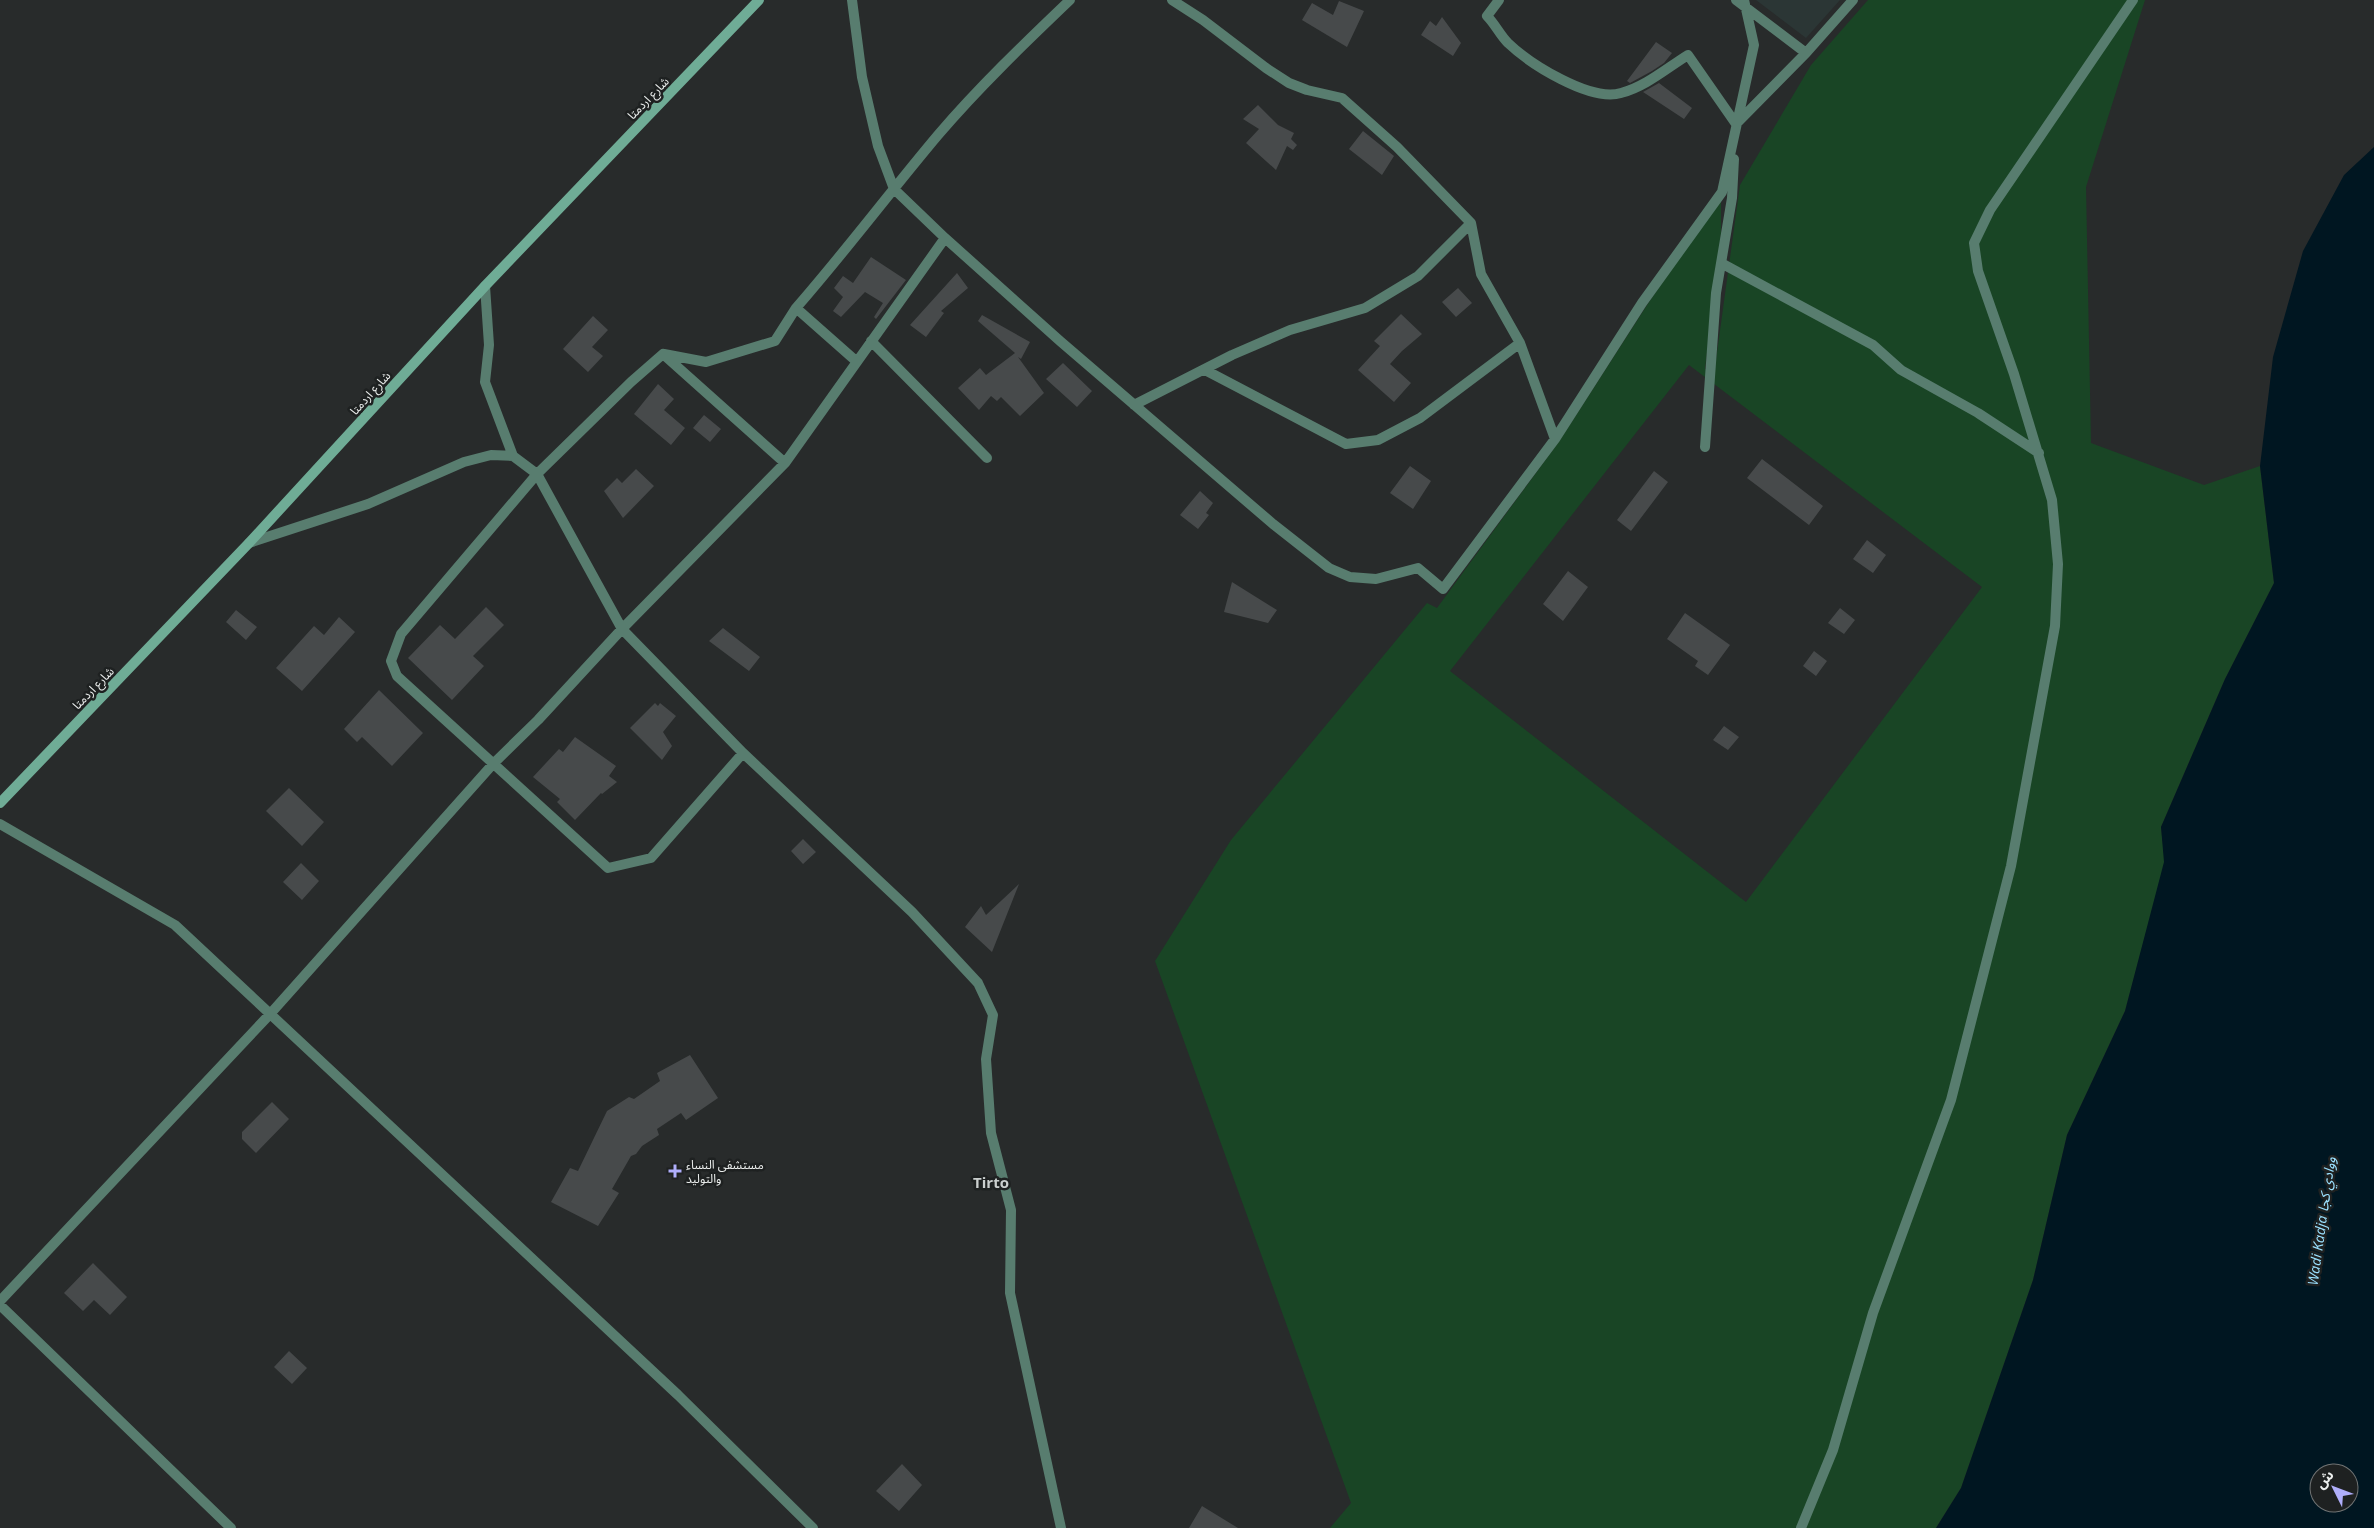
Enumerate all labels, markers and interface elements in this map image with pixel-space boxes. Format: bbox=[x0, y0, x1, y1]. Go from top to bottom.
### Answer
street label: شارع اردمتا bbox=[623, 73, 673, 124]
street label: شارع اردمتا bbox=[346, 367, 395, 419]
street label: شارع اردمتا bbox=[68, 663, 118, 714]
water label: Wadi Kadja ووادي كجا bbox=[2303, 1155, 2342, 1287]
place label: مستشفى النساء والتوليد bbox=[686, 1156, 764, 1187]
marker: مستشفى النساء والتوليد bbox=[668, 1164, 682, 1178]
district label: Tirto bbox=[973, 1172, 1009, 1192]
north arrow bbox=[2309, 1463, 2359, 1513]
text: ش bbox=[2310, 1465, 2337, 1492]

